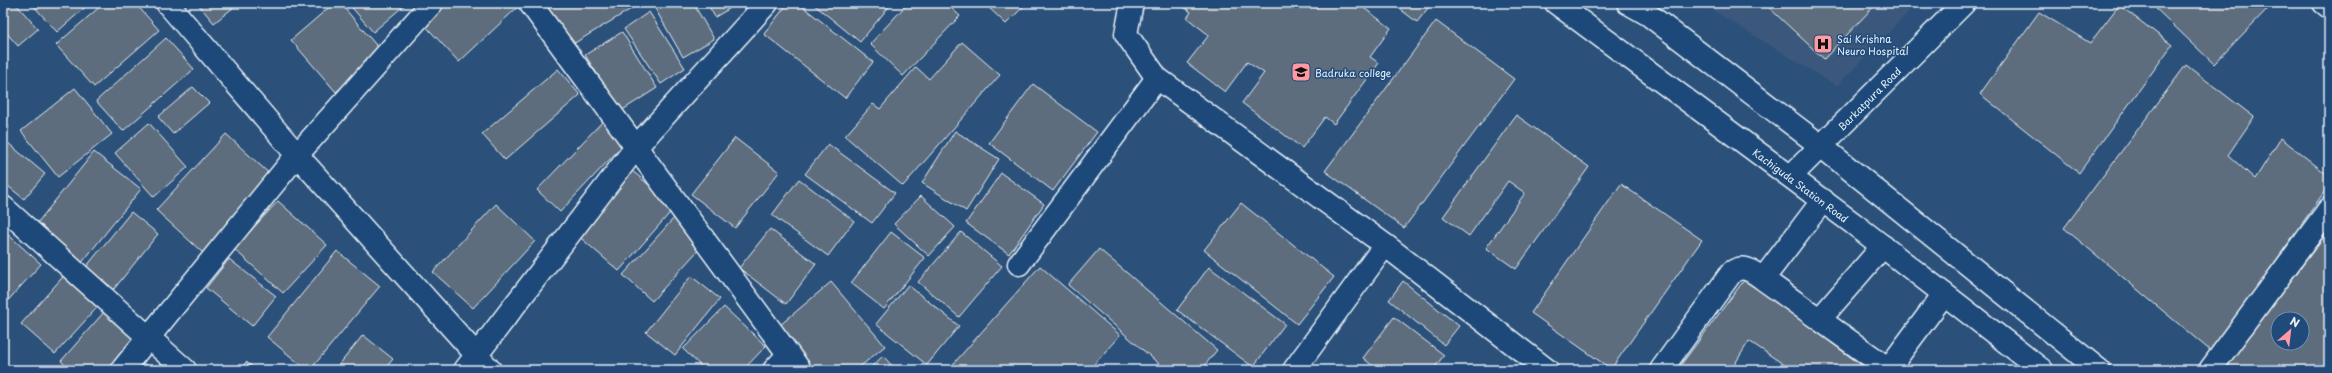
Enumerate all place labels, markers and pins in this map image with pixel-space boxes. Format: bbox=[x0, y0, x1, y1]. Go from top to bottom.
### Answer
place label: Sai Krishna Neuro Hospital bbox=[1837, 31, 1909, 58]
hospital icon: Sai Krishna Neuro Hospital bbox=[1812, 33, 1834, 55]
school or university icon: Badruka college bbox=[1290, 61, 1312, 83]
place label: Badruka college bbox=[1315, 65, 1392, 80]

